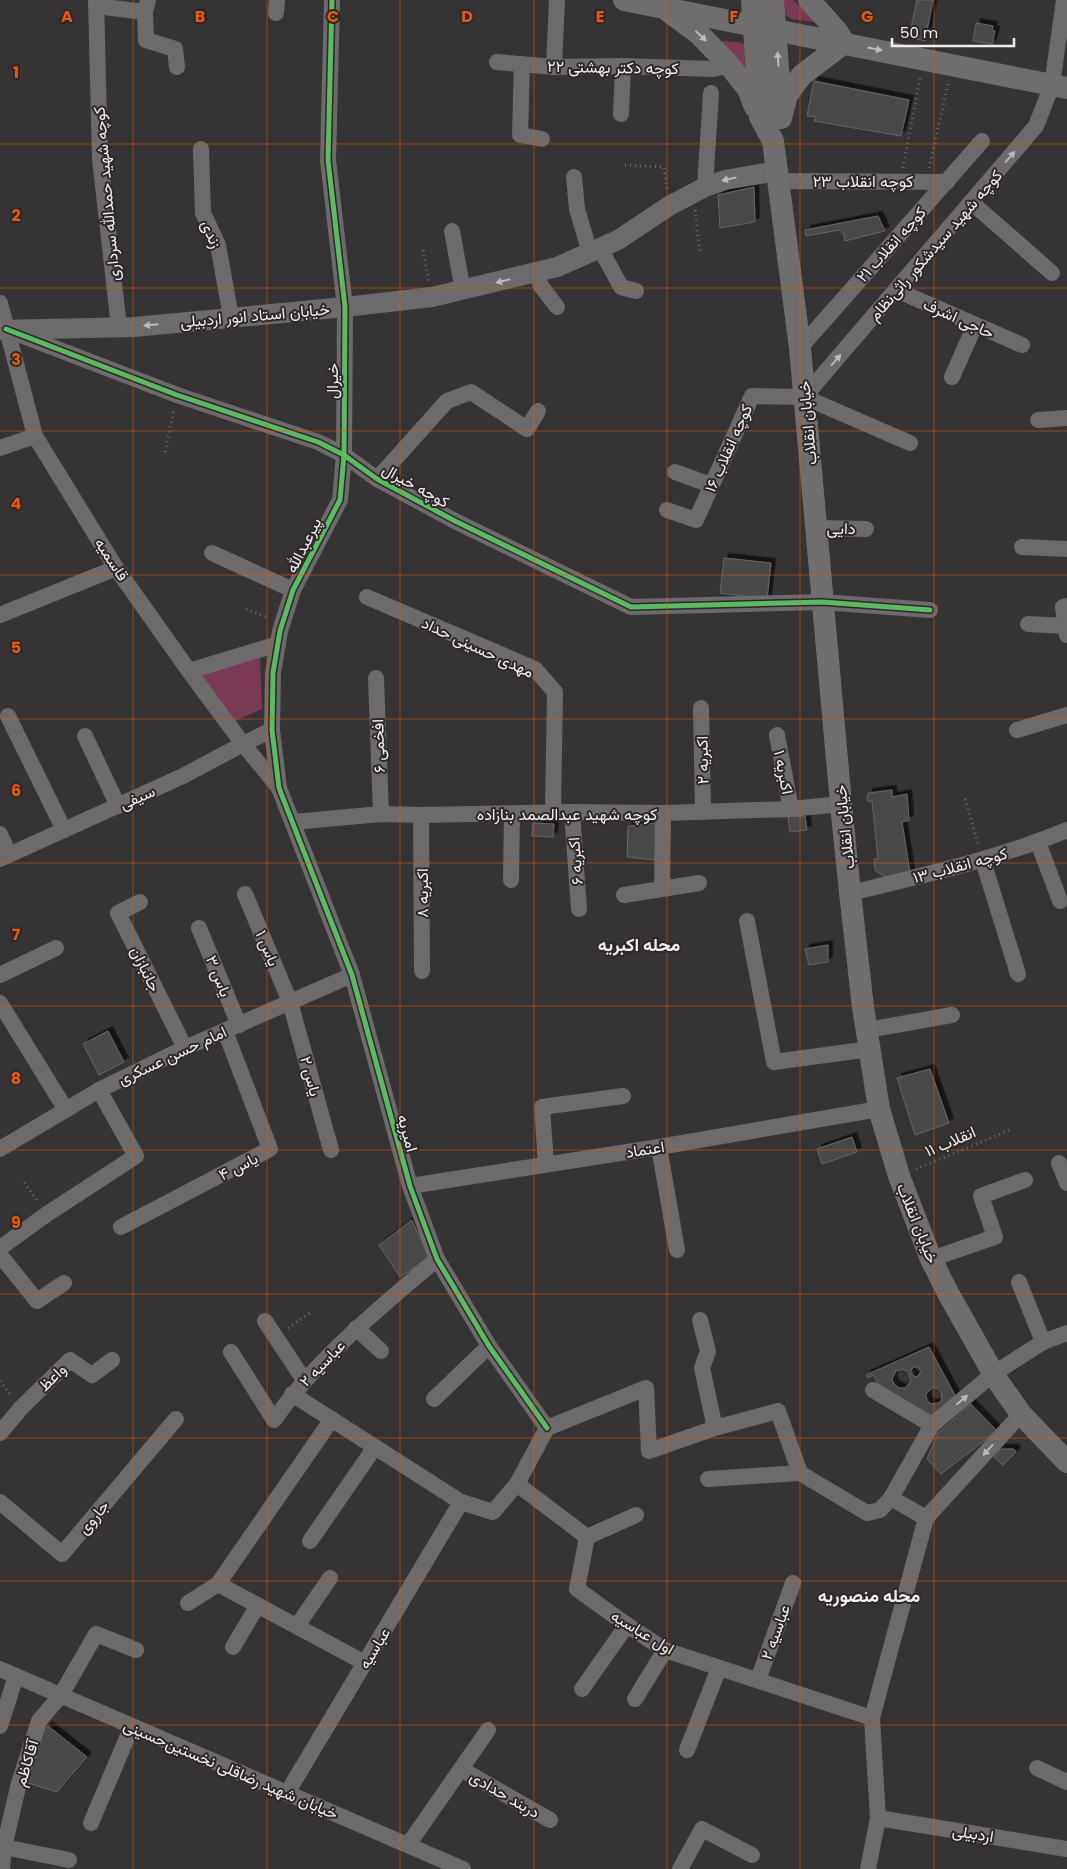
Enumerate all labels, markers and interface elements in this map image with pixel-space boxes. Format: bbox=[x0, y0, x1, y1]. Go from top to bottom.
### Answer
text: A bbox=[61, 5, 73, 28]
text: B bbox=[195, 5, 205, 28]
text: C bbox=[327, 5, 339, 28]
text: D bbox=[461, 5, 473, 28]
text: E bbox=[596, 5, 604, 28]
text: F bbox=[730, 5, 739, 28]
text: G bbox=[861, 5, 873, 28]
scale bar bbox=[892, 15, 1014, 47]
text: 50 m bbox=[900, 22, 938, 43]
one-way arrow bbox=[694, 30, 706, 42]
one-way arrow bbox=[867, 46, 883, 54]
one-way arrow bbox=[773, 51, 781, 67]
street label: کوچه دکتر بهشتی ۲۲ bbox=[547, 55, 679, 80]
text: 1 bbox=[13, 61, 19, 84]
street label: کوچه شهید حمدالله سرداری bbox=[87, 106, 126, 282]
one-way arrow bbox=[1005, 150, 1016, 163]
street label: کوچه شهید سیدشکور راثی‌نظام bbox=[863, 165, 1008, 326]
street label: کوچه انقلاب ۲۳ bbox=[813, 170, 913, 193]
one-way arrow bbox=[722, 175, 737, 183]
street label: کوچه انقلاب ۲۱ bbox=[851, 201, 932, 287]
text: 2 bbox=[11, 204, 21, 227]
street label: زندی bbox=[195, 217, 228, 252]
one-way arrow bbox=[496, 277, 511, 285]
street label: حاجی اشرف bbox=[920, 293, 998, 344]
street label: خیابان استاد انور اردبیلی bbox=[179, 297, 331, 333]
one-way arrow bbox=[143, 321, 159, 329]
text: 3 bbox=[11, 348, 21, 371]
one-way arrow bbox=[830, 354, 842, 366]
street label: خیرال bbox=[321, 363, 344, 399]
street label: خیابان انقلاب bbox=[792, 380, 823, 466]
street label: کوچه انقلاب ۱۶ bbox=[699, 401, 758, 496]
street label: کوچه خیرال bbox=[378, 458, 454, 513]
text: 4 bbox=[11, 492, 22, 515]
street label: پیرعبدالله bbox=[280, 514, 327, 577]
street label: دایی bbox=[826, 517, 856, 540]
street label: قاسمیه bbox=[89, 533, 134, 585]
street label: مهدی حسینی حداد bbox=[418, 611, 538, 683]
text: 5 bbox=[11, 636, 21, 659]
street label: افخمی ۶ bbox=[366, 719, 391, 773]
street label: اکبریه ۲ bbox=[691, 736, 714, 784]
street label: اکبریه ۱ bbox=[768, 748, 799, 796]
text: 6 bbox=[11, 779, 21, 802]
street label: سیفی bbox=[116, 779, 159, 815]
street label: خیابان انقلاب bbox=[829, 783, 860, 870]
street label: کوچه شهید عبدالصمد بنازاده bbox=[477, 803, 657, 826]
street label: اکبریه ۶ bbox=[562, 836, 589, 886]
street label: کوچه انقلاب ۱۳ bbox=[910, 842, 1010, 889]
street label: اکبریه ۸ bbox=[411, 868, 434, 918]
text: 7 bbox=[12, 923, 21, 946]
street label: یاس ۱ bbox=[250, 927, 285, 970]
district label: محله اکبریه bbox=[598, 932, 681, 957]
street label: جانبازان bbox=[125, 943, 167, 996]
street label: یاس ۳ bbox=[200, 952, 237, 1000]
street label: امام حسن عسکری bbox=[114, 1020, 230, 1091]
street label: یاس ۲ bbox=[294, 1053, 327, 1099]
text: 8 bbox=[11, 1067, 21, 1090]
street label: امیریه bbox=[391, 1112, 424, 1154]
street label: انقلاب ۱۱ bbox=[921, 1120, 979, 1162]
street label: اعتماد bbox=[624, 1135, 666, 1164]
street label: یاس ۴ bbox=[215, 1147, 262, 1186]
street label: خیابان انقلاب bbox=[891, 1180, 944, 1267]
text: 9 bbox=[11, 1211, 21, 1234]
street label: عباسیه ۲ bbox=[294, 1335, 351, 1392]
street label: واعظ bbox=[33, 1358, 72, 1397]
one-way arrow bbox=[956, 1394, 969, 1405]
one-way arrow bbox=[982, 1443, 994, 1455]
street label: جاروی bbox=[72, 1495, 115, 1539]
district label: محله منصوریه bbox=[818, 1583, 920, 1608]
street label: عباسیه ۲ bbox=[755, 1601, 796, 1663]
street label: اول عباسیه bbox=[607, 1605, 679, 1660]
street label: عباسیه bbox=[353, 1623, 396, 1673]
street label: خیابان شهید رضاقلی نخستین‌حسینی bbox=[120, 1714, 342, 1825]
street label: آقاکاظم bbox=[9, 1736, 45, 1789]
street label: دربند حدادی bbox=[465, 1765, 544, 1824]
street label: اردبیلی bbox=[951, 1819, 995, 1848]

